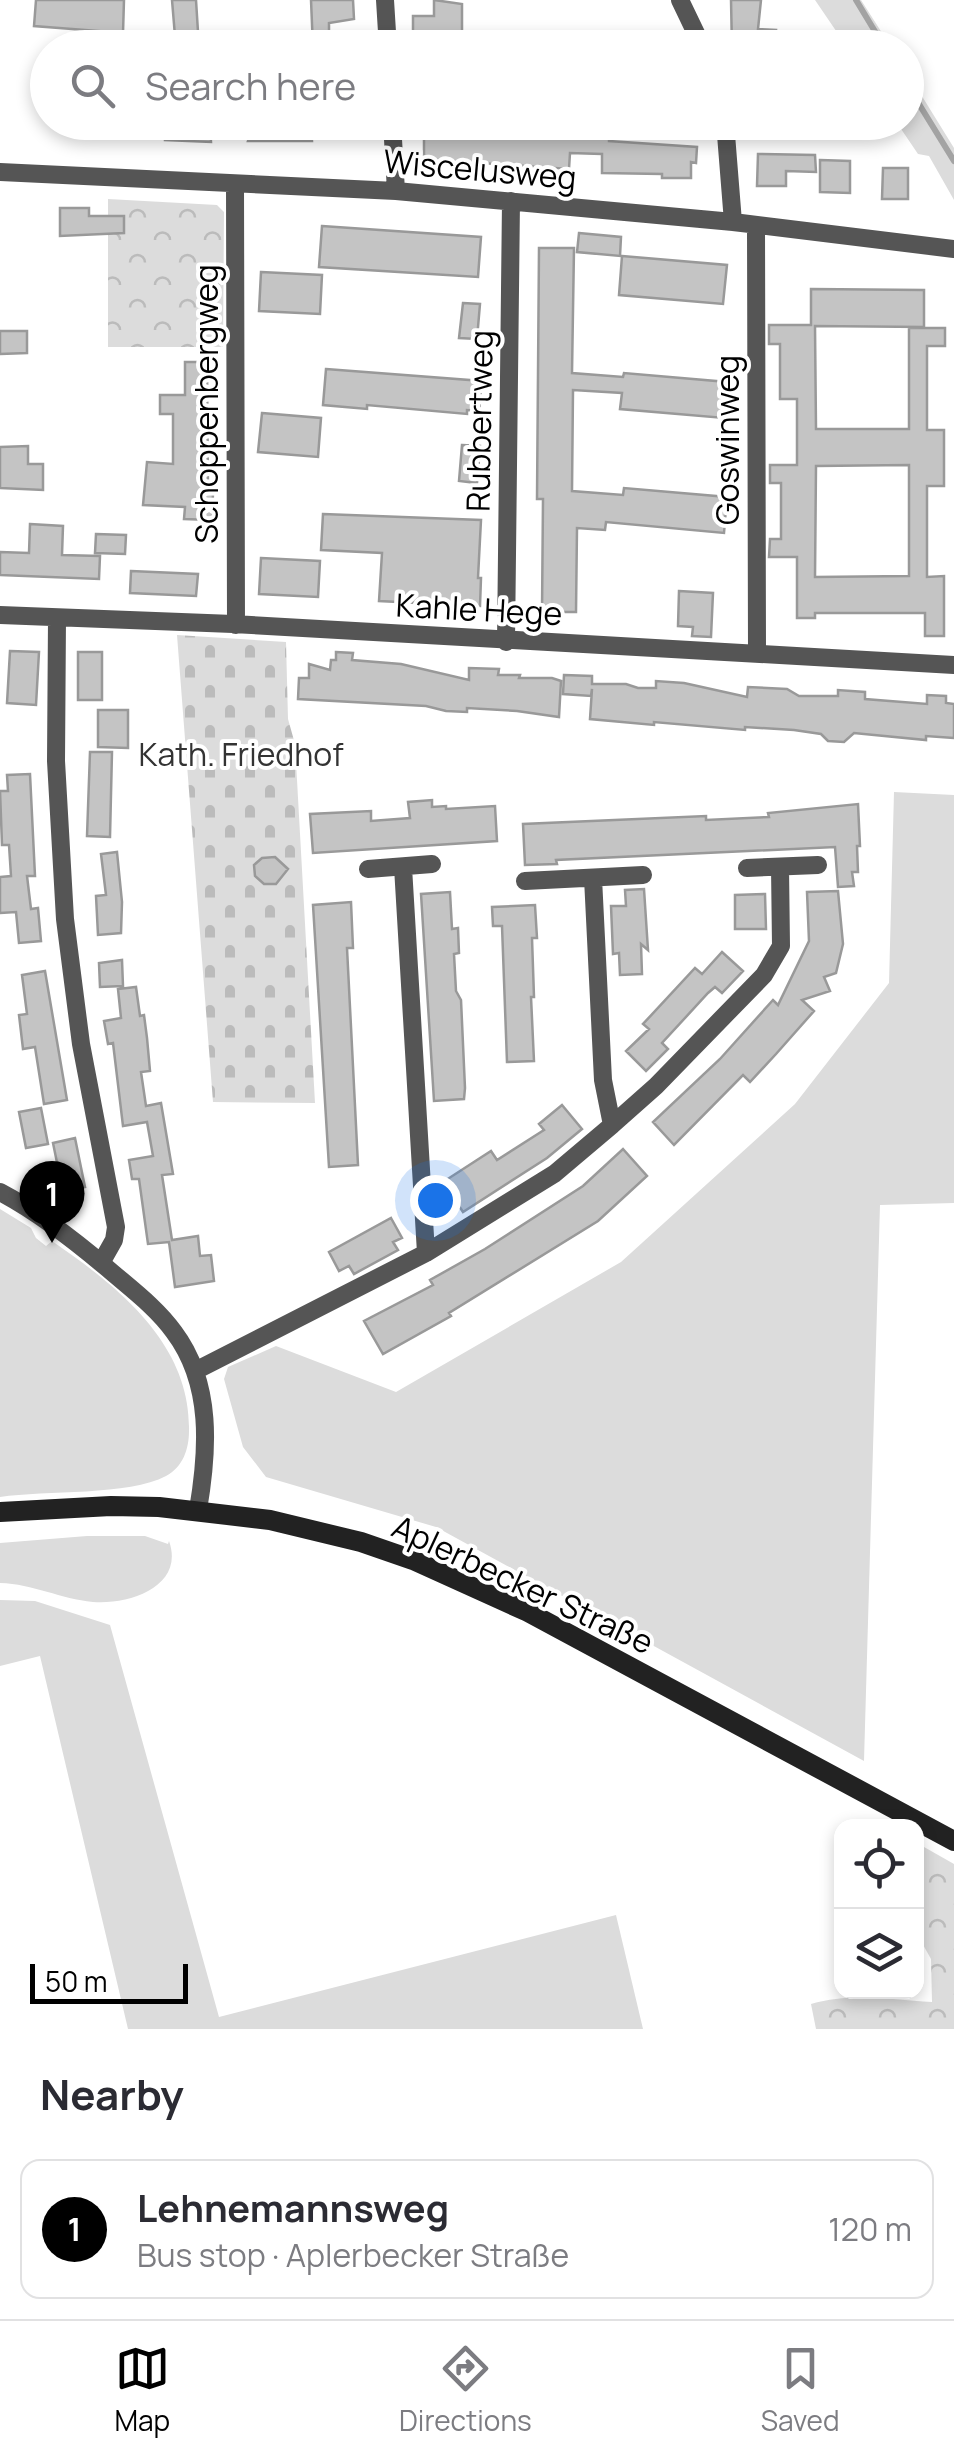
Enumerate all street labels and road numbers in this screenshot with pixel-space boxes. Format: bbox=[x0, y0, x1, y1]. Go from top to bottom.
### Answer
street label: Wiscelusweg bbox=[382, 139, 578, 199]
street label: Schoppenbergweg bbox=[184, 264, 228, 544]
street label: Rubbertweg bbox=[455, 330, 503, 512]
street label: Goswinweg bbox=[705, 355, 749, 525]
street label: Kahle Hege bbox=[395, 583, 563, 635]
street label: Aplerbecker Straße bbox=[385, 1504, 661, 1664]

